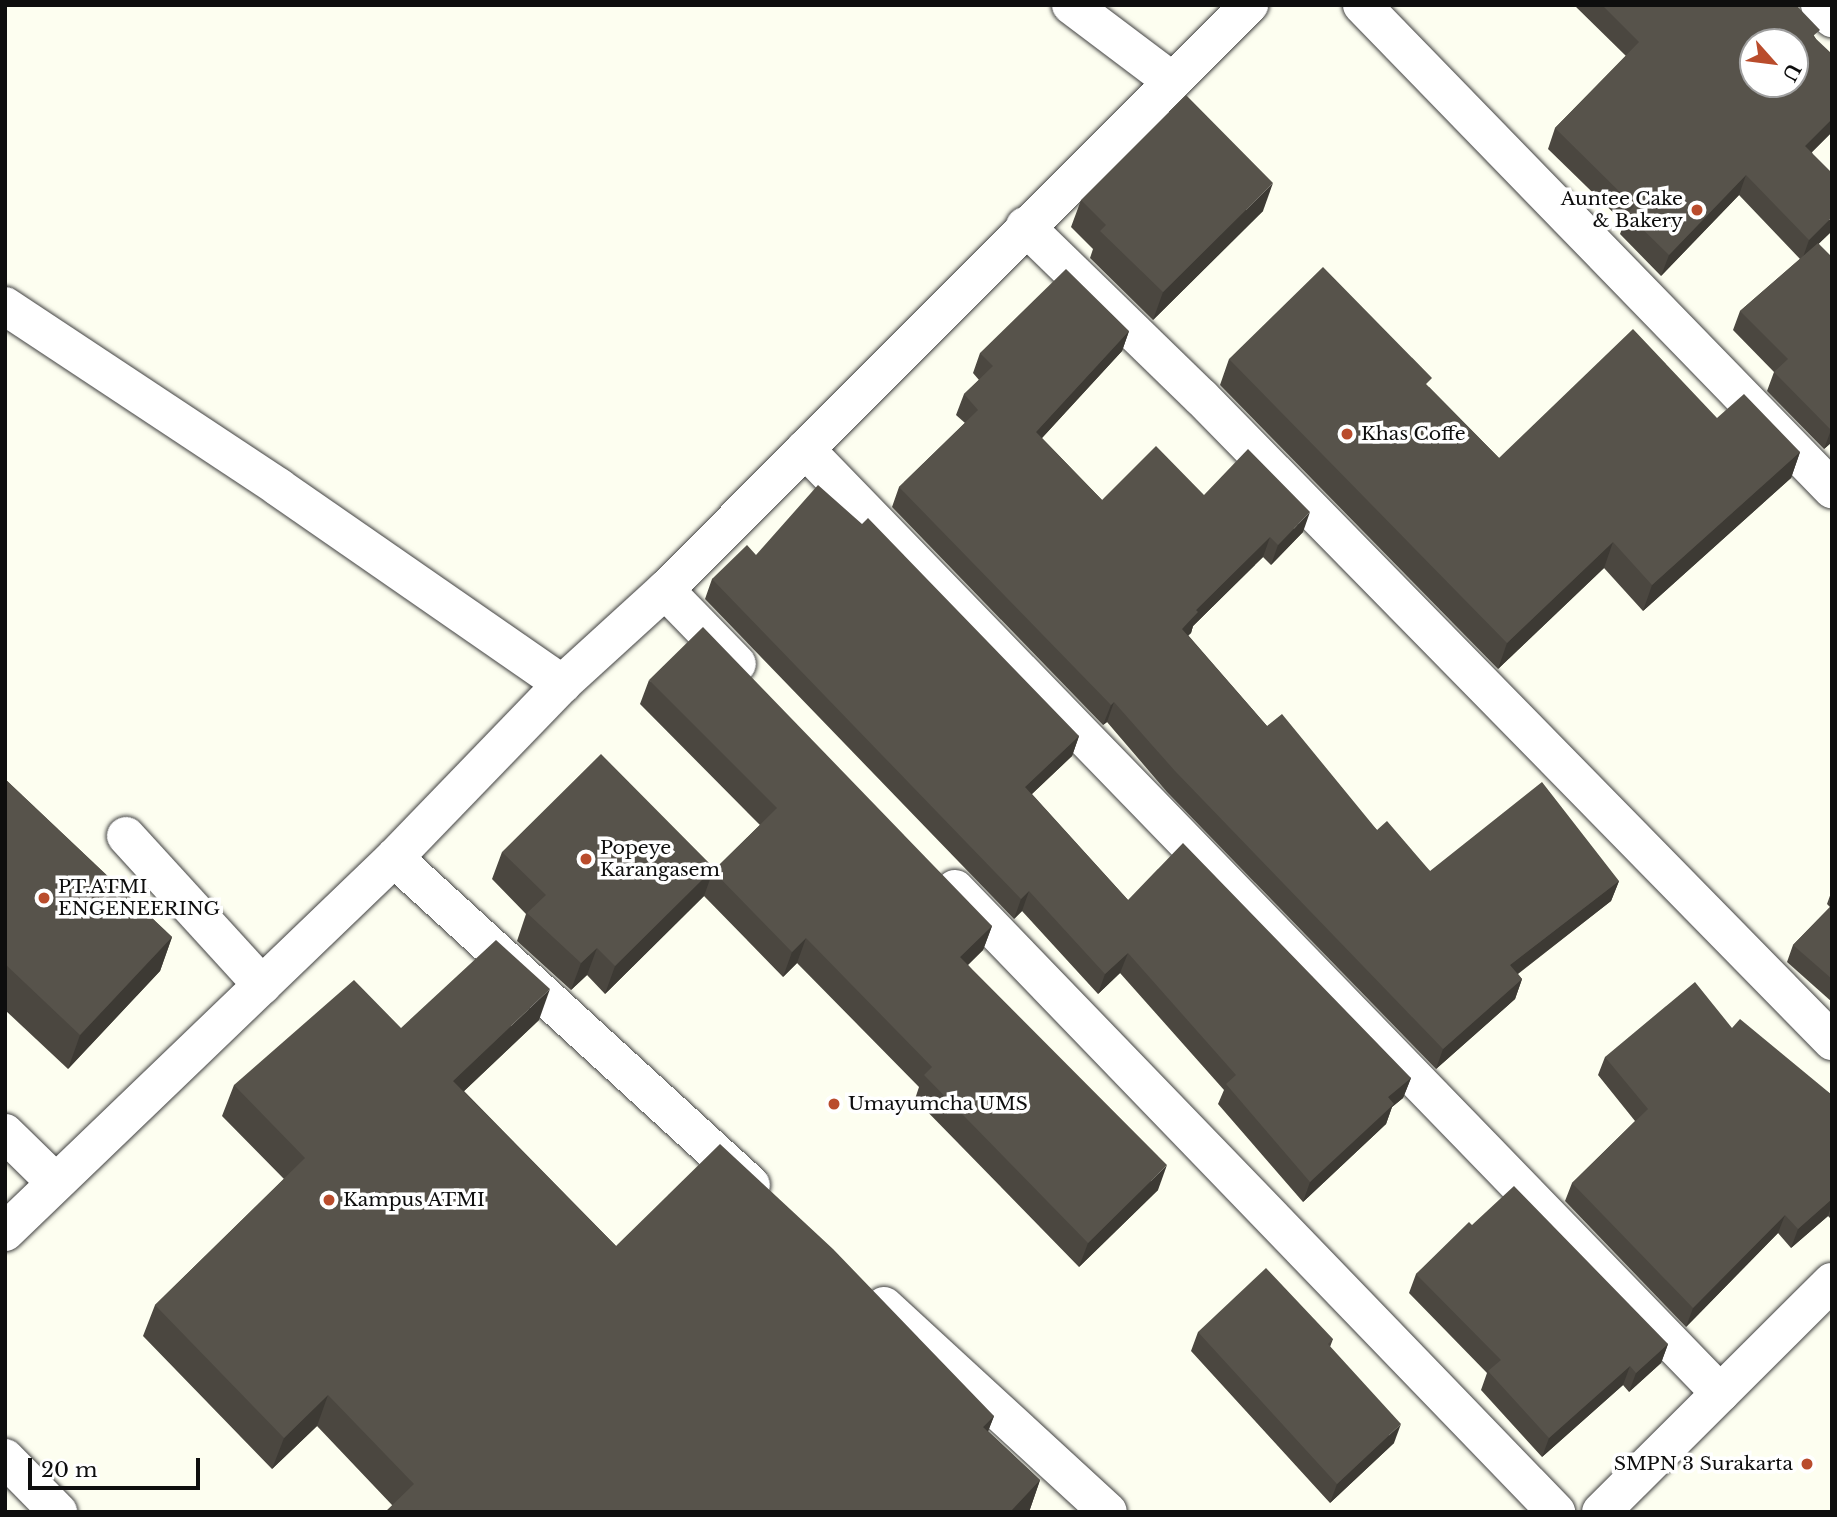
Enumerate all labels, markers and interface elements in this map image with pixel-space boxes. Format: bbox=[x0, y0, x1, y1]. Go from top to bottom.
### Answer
north arrow bbox=[1739, 28, 1809, 98]
text: U bbox=[1777, 59, 1805, 85]
place label: Auntee Cake & Bakery bbox=[1561, 188, 1683, 232]
marker: Auntee Cake & Bakery bbox=[1689, 202, 1705, 218]
place label: Khas Coffe bbox=[1361, 423, 1466, 445]
marker: Khas Coffe bbox=[1339, 426, 1355, 442]
place label: Popeye Karangasem bbox=[600, 837, 720, 881]
marker: Popeye Karangasem bbox=[578, 851, 594, 867]
place label: PT.ATMI ENGENEERING bbox=[58, 876, 220, 920]
marker: PT.ATMI ENGENEERING bbox=[36, 890, 52, 906]
place label: Umayumcha UMS bbox=[848, 1093, 1028, 1115]
marker: Umayumcha UMS bbox=[826, 1096, 842, 1112]
place label: Kampus ATMI bbox=[343, 1189, 486, 1211]
marker: Kampus ATMI bbox=[321, 1192, 337, 1208]
scale bar bbox=[32, 1444, 203, 1488]
place label: SMPN 3 Surakarta bbox=[1614, 1453, 1793, 1475]
marker: SMPN 3 Surakarta bbox=[1799, 1456, 1815, 1472]
text: 20 m bbox=[41, 1457, 98, 1483]

